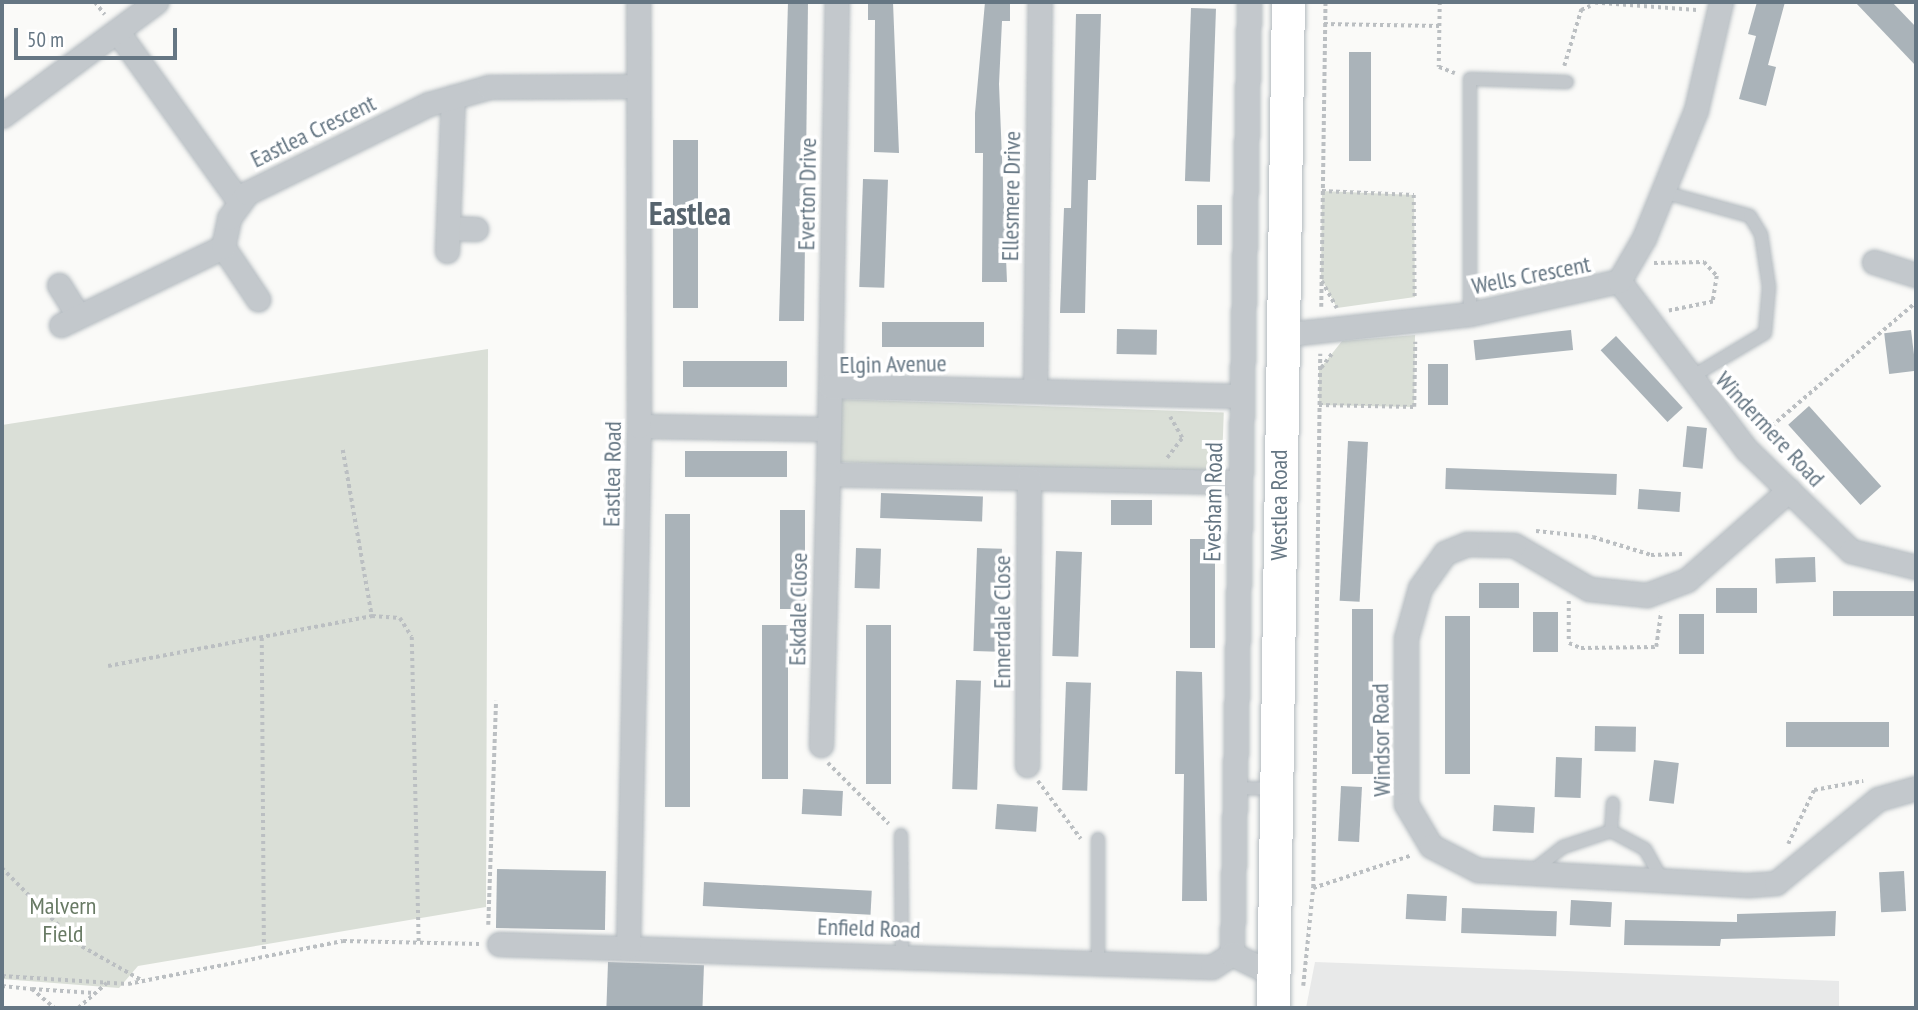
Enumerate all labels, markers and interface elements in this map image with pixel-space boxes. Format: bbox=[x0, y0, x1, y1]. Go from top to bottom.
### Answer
scale bar bbox=[18, 14, 180, 58]
text: 50 m bbox=[27, 26, 64, 53]
street label: Eastlea Crescent bbox=[246, 88, 380, 174]
street label: Ellesmere Drive bbox=[995, 131, 1027, 261]
street label: Everton Drive bbox=[792, 137, 822, 251]
district label: Eastlea bbox=[649, 194, 731, 232]
street label: Wells Crescent bbox=[1469, 249, 1593, 301]
street label: Elgin Avenue bbox=[839, 349, 947, 379]
street label: Windermere Road bbox=[1709, 365, 1831, 493]
street label: Eastlea Road bbox=[597, 421, 627, 527]
street label: Evesham Road bbox=[1198, 442, 1228, 562]
street label: Westlea Road bbox=[1265, 449, 1293, 561]
street label: Eskdale Close bbox=[783, 552, 813, 666]
street label: Ennerdale Close bbox=[988, 555, 1016, 689]
street label: Windsor Road bbox=[1366, 683, 1396, 797]
park label: Malvern Field bbox=[30, 892, 96, 948]
street label: Enfield Road bbox=[817, 912, 921, 944]

